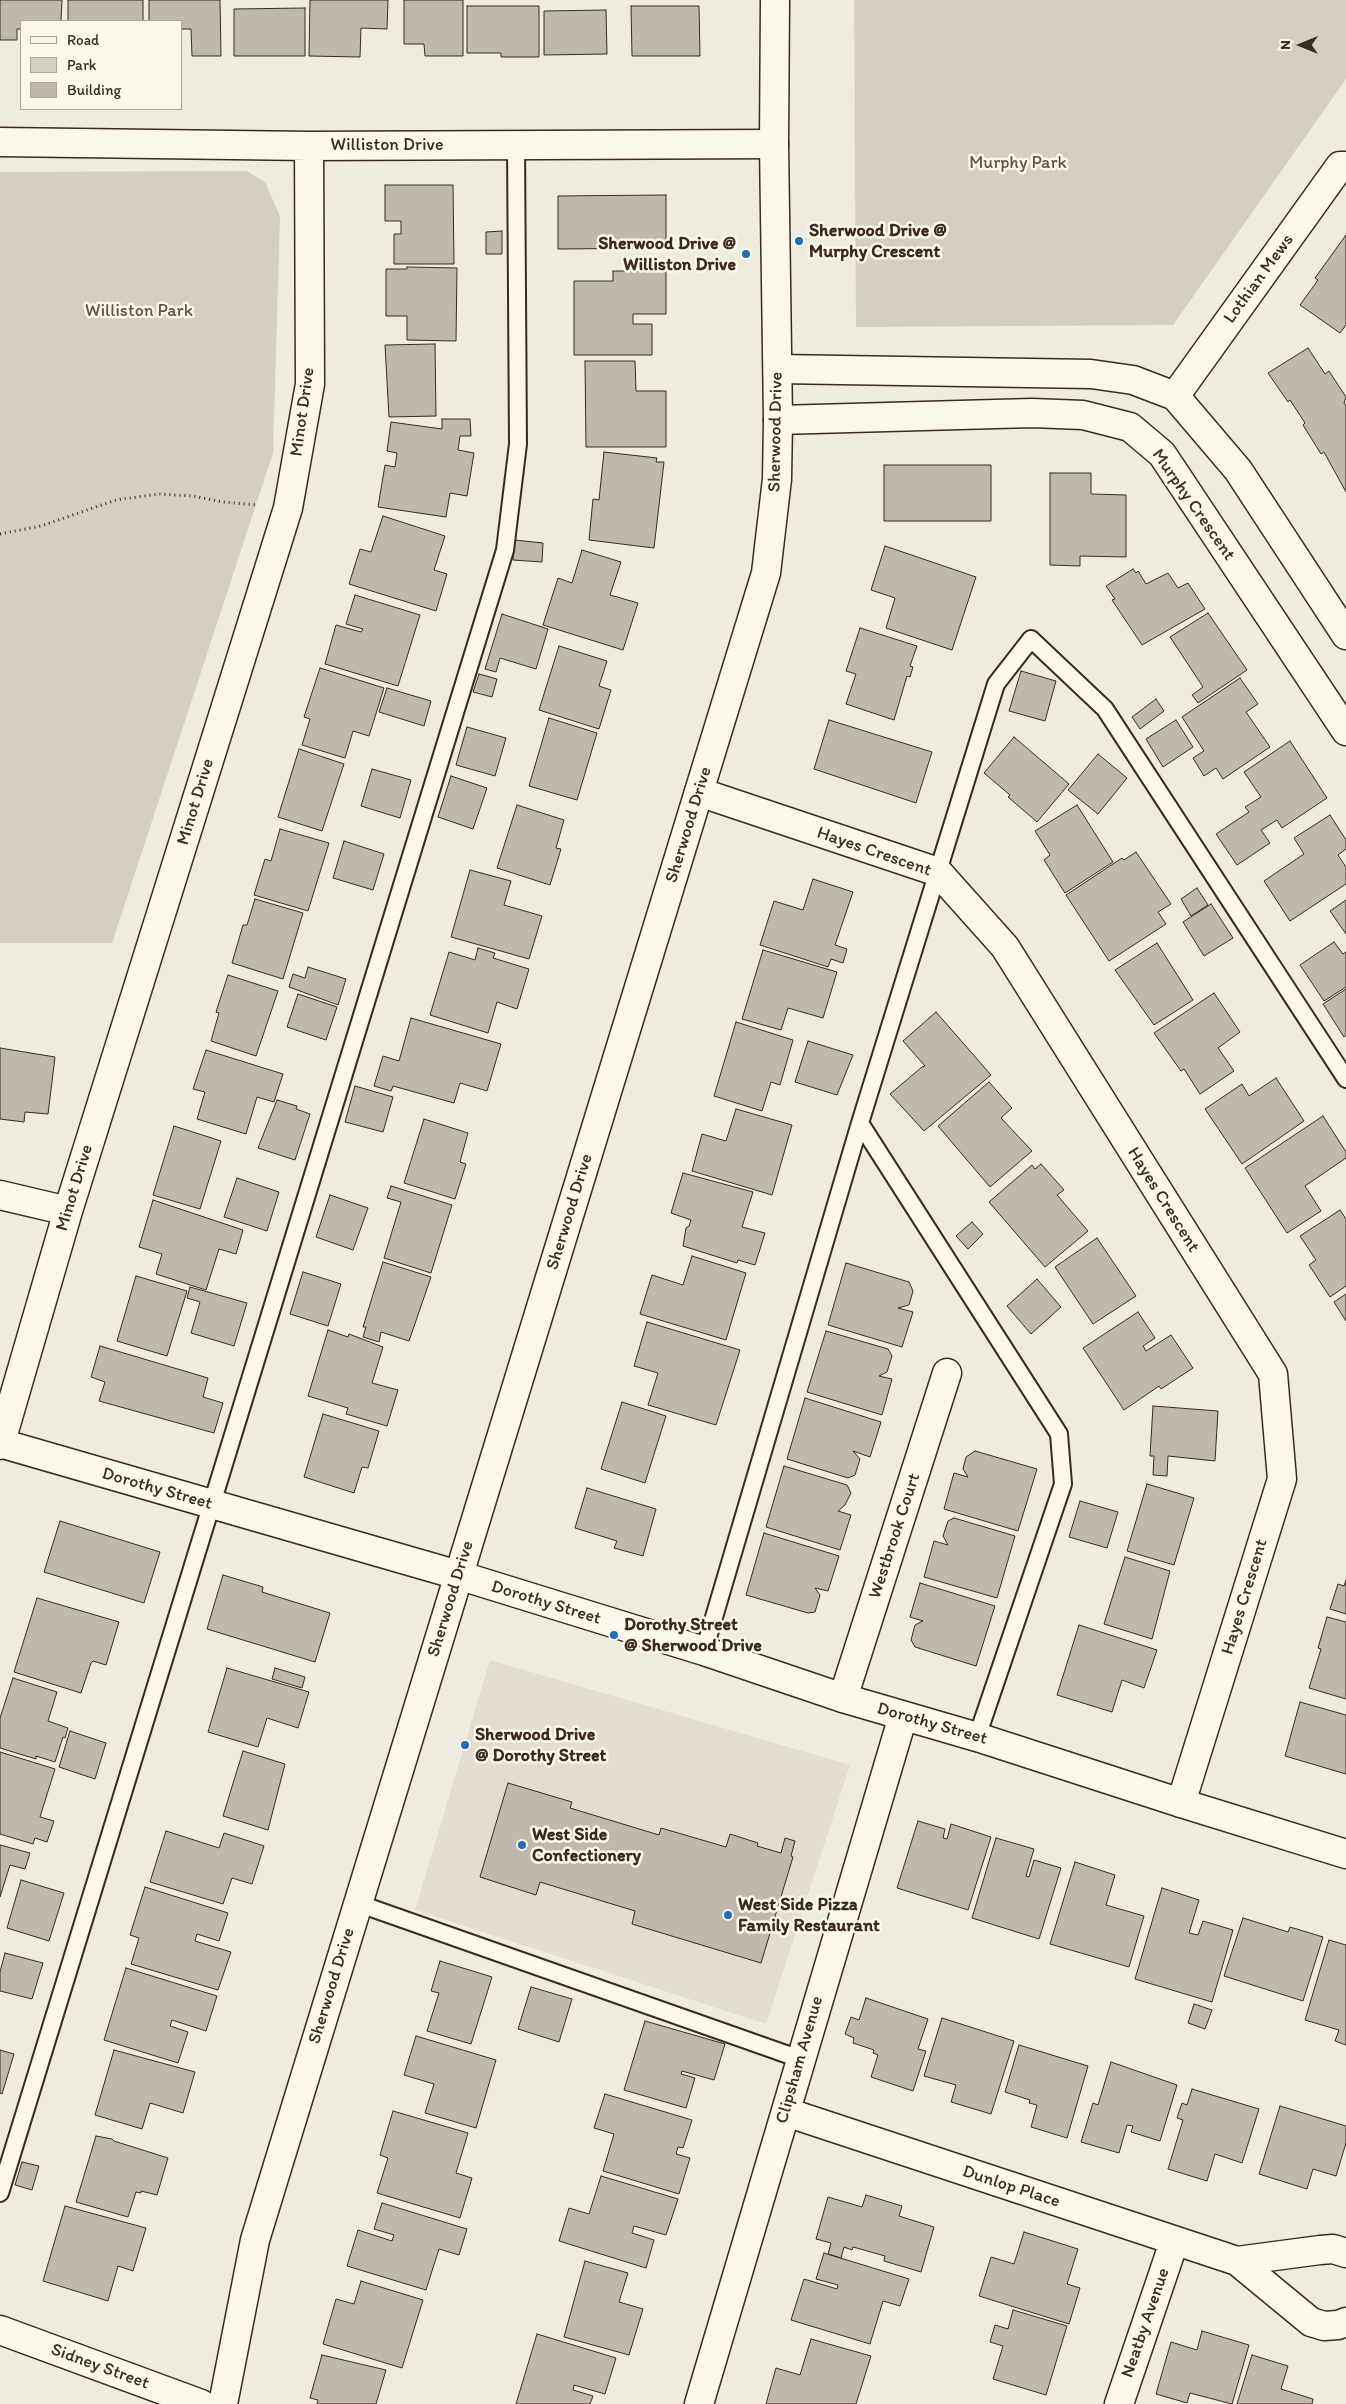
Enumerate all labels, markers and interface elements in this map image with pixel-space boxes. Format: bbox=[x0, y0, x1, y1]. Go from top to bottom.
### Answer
legend bbox=[20, 20, 182, 110]
north arrow bbox=[1276, 20, 1326, 70]
text: Road bbox=[67, 31, 99, 49]
text: N bbox=[1277, 40, 1294, 50]
text: Park bbox=[67, 56, 97, 74]
text: Building bbox=[67, 81, 121, 99]
street label: Williston Drive bbox=[330, 134, 444, 156]
park label: Murphy Park bbox=[969, 152, 1067, 174]
place label: Sherwood Drive @ Murphy Crescent bbox=[809, 220, 947, 262]
street label: Lothian Mews bbox=[1219, 230, 1299, 328]
place label: Sherwood Drive @ Williston Drive bbox=[598, 233, 736, 276]
marker: Sherwood Drive @ Murphy Crescent bbox=[793, 235, 805, 247]
marker: Sherwood Drive @ Williston Drive bbox=[740, 248, 752, 260]
park label: Williston Park bbox=[85, 300, 193, 322]
street label: Minot Drive bbox=[286, 366, 320, 458]
street label: Sherwood Drive bbox=[764, 372, 788, 492]
street label: Murphy Crescent bbox=[1147, 445, 1239, 565]
street label: Minot Drive bbox=[173, 756, 219, 848]
street label: Sherwood Drive bbox=[661, 764, 717, 886]
street label: Hayes Crescent bbox=[814, 822, 934, 882]
street label: Minot Drive bbox=[52, 1142, 98, 1234]
street label: Hayes Crescent bbox=[1122, 1143, 1204, 1257]
street label: Sherwood Drive bbox=[542, 1151, 598, 1273]
street label: Dorothy Street bbox=[99, 1463, 215, 1515]
street label: Westbrook Court bbox=[865, 1471, 925, 1601]
street label: Hayes Crescent bbox=[1217, 1537, 1273, 1657]
street label: Sherwood Drive bbox=[423, 1538, 479, 1660]
street label: Dorothy Street bbox=[488, 1576, 604, 1630]
place label: Dorothy Street @ Sherwood Drive bbox=[624, 1614, 762, 1656]
marker: Dorothy Street @ Sherwood Drive bbox=[608, 1629, 620, 1641]
street label: Dorothy Street bbox=[874, 1698, 990, 1750]
place label: Sherwood Drive @ Dorothy Street bbox=[475, 1724, 606, 1766]
marker: Sherwood Drive @ Dorothy Street bbox=[459, 1739, 471, 1751]
place label: West Side Confectionery bbox=[532, 1824, 641, 1866]
marker: West Side Confectionery bbox=[516, 1839, 528, 1851]
place label: West Side Pizza Family Restaurant bbox=[738, 1894, 880, 1936]
marker: West Side Pizza Family Restaurant bbox=[722, 1909, 734, 1921]
street label: Sherwood Drive bbox=[304, 1925, 360, 2047]
street label: Clipsham Avenue bbox=[771, 1994, 829, 2126]
street label: Dunlop Place bbox=[959, 2161, 1063, 2213]
street label: Neatby Avenue bbox=[1117, 2265, 1175, 2381]
street label: Sidney Street bbox=[48, 2339, 152, 2395]

